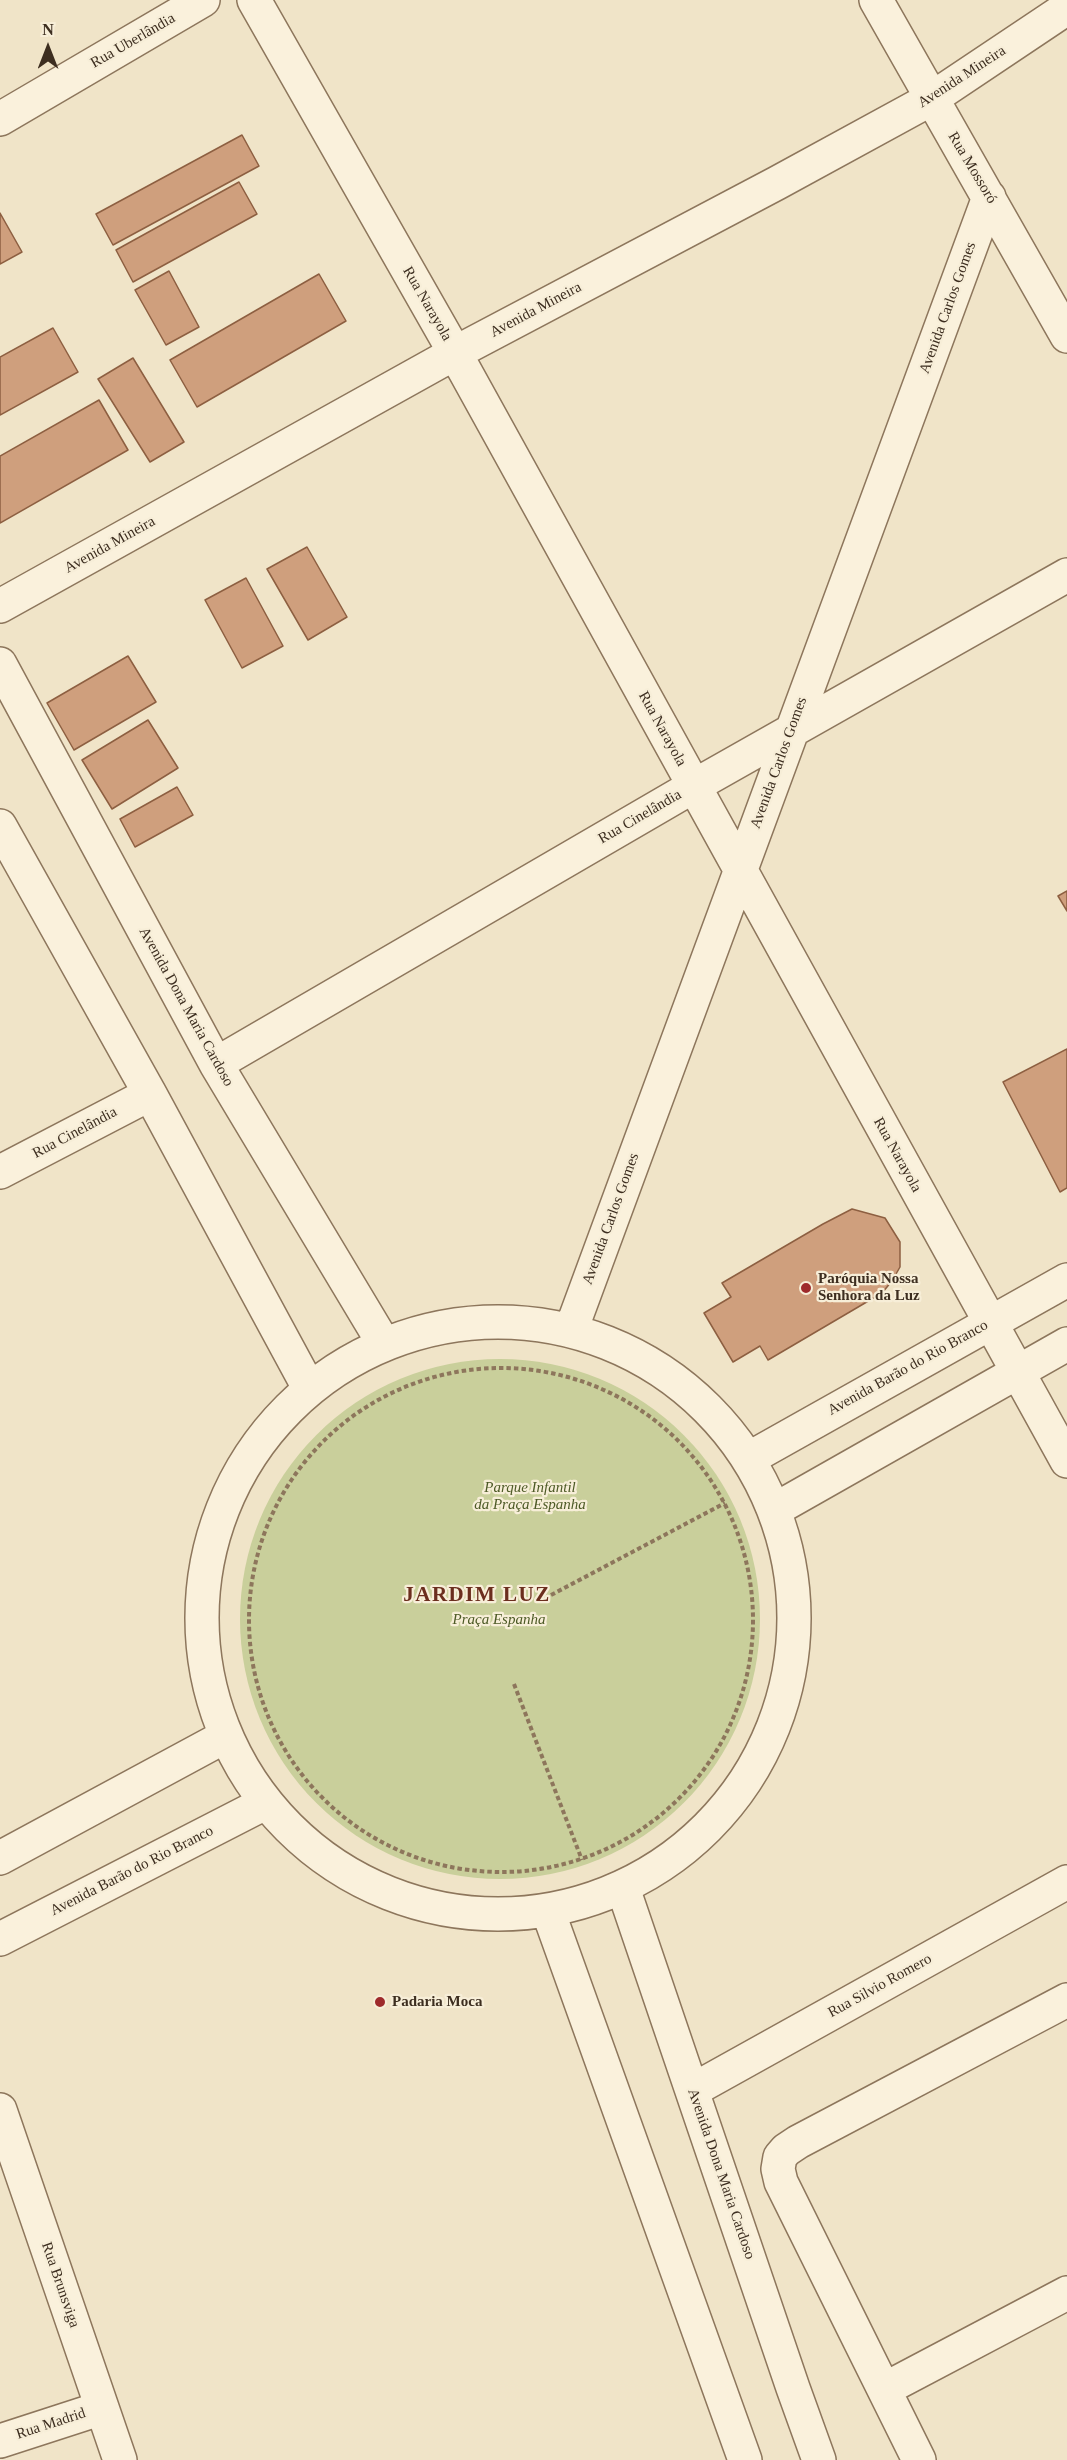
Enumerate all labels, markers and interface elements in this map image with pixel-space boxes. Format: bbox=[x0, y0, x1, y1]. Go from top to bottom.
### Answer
street label: Rua Uberlândia bbox=[88, 10, 178, 72]
north arrow bbox=[18, 18, 78, 78]
text: N bbox=[42, 21, 54, 38]
street label: Avenida Mineira bbox=[915, 42, 1009, 112]
street label: Rua Mossoró bbox=[944, 129, 1000, 207]
street label: Avenida Carlos Gomes bbox=[916, 240, 980, 376]
street label: Rua Narayola bbox=[398, 264, 456, 344]
street label: Avenida Mineira bbox=[487, 278, 585, 342]
street label: Avenida Mineira bbox=[61, 513, 159, 577]
street label: Rua Narayola bbox=[634, 688, 690, 770]
street label: Avenida Carlos Gomes bbox=[747, 695, 811, 831]
street label: Rua Cinelândia bbox=[595, 786, 685, 848]
street label: Avenida Dona Maria Cardoso bbox=[135, 924, 237, 1090]
street label: Rua Cinelândia bbox=[30, 1103, 120, 1163]
street label: Rua Narayola bbox=[869, 1114, 925, 1196]
street label: Avenida Carlos Gomes bbox=[579, 1151, 643, 1287]
place label: Paróquia Nossa Senhora da Luz bbox=[818, 1270, 920, 1305]
marker: Paróquia Nossa Senhora da Luz bbox=[799, 1281, 813, 1295]
street label: Avenida Barão do Rio Branco bbox=[825, 1316, 991, 1420]
park label: Parque Infantil da Praça Espanha bbox=[474, 1479, 586, 1514]
district label: JARDIM LUZ bbox=[403, 1583, 551, 1609]
park label: Praça Espanha bbox=[453, 1611, 545, 1629]
street label: Avenida Barão do Rio Branco bbox=[47, 1822, 217, 1920]
street label: Rua Silvio Romero bbox=[825, 1950, 935, 2022]
place label: Padaria Moca bbox=[392, 1993, 482, 2011]
marker: Padaria Moca bbox=[373, 1995, 387, 2009]
street label: Avenida Dona Maria Cardoso bbox=[683, 2086, 759, 2262]
street label: Rua Brunsviga bbox=[37, 2240, 83, 2330]
street label: Rua Madrid bbox=[14, 2404, 88, 2444]

